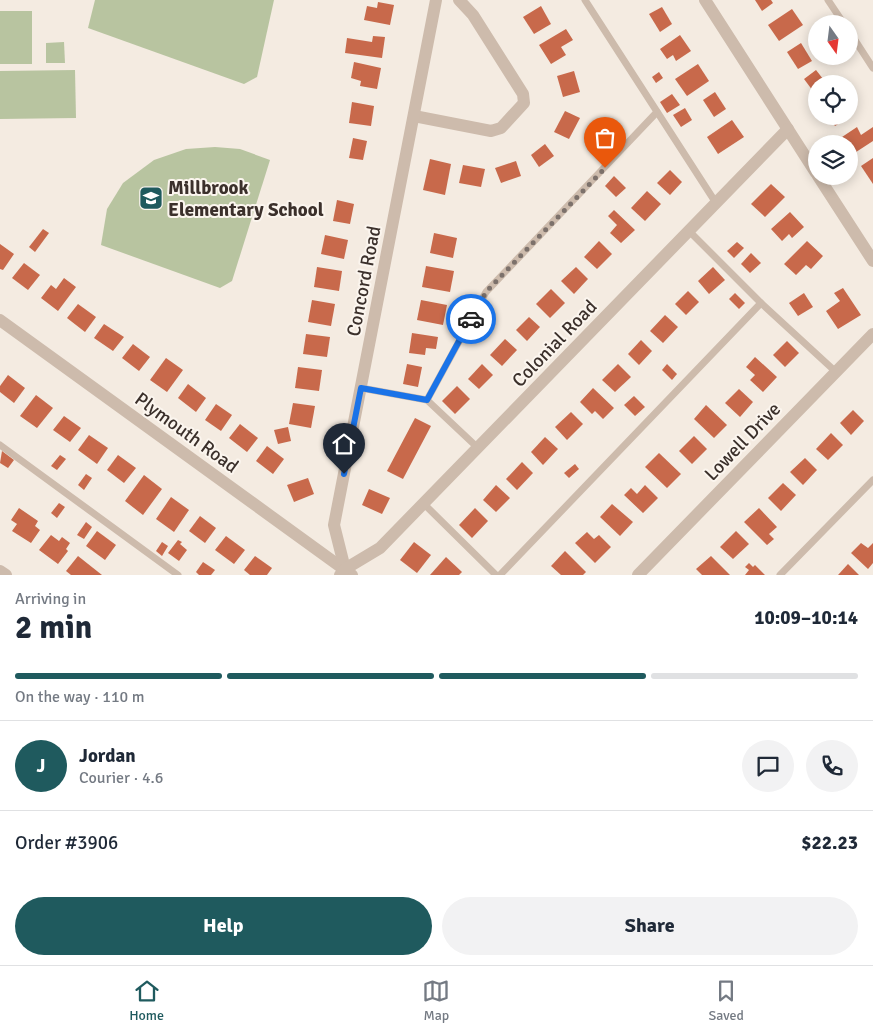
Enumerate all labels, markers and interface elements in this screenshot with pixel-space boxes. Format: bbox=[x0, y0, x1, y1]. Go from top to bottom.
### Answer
north arrow bbox=[808, 15, 858, 65]
map controls bbox=[808, 15, 858, 185]
button: locate bbox=[808, 75, 858, 125]
pin bbox=[584, 117, 626, 168]
icon: bag bbox=[591, 124, 619, 152]
button: layers bbox=[808, 135, 858, 185]
place label: Millbrook Elementary School bbox=[168, 176, 324, 222]
school or university icon: Millbrook Elementary School bbox=[138, 185, 164, 211]
street label: Concord Road bbox=[342, 224, 386, 338]
courier bbox=[446, 294, 496, 344]
street label: Colonial Road bbox=[507, 295, 602, 392]
icon: car bbox=[457, 305, 485, 333]
street label: Plymouth Road bbox=[130, 387, 243, 478]
street label: Lowell Drive bbox=[699, 397, 786, 486]
pin bbox=[323, 423, 365, 474]
icon: home bbox=[330, 430, 358, 458]
text: Arriving in bbox=[15, 589, 86, 609]
text: 10:09–10:14 bbox=[754, 606, 858, 630]
text: 2 min bbox=[15, 608, 92, 647]
text: On the way · 110 m bbox=[15, 687, 145, 707]
button: chat bbox=[742, 740, 794, 792]
button: phone bbox=[806, 740, 858, 792]
text: Jordan bbox=[79, 744, 136, 768]
text: J bbox=[37, 754, 45, 778]
text: Courier · 4.6 bbox=[79, 768, 163, 788]
text: Order #3906 bbox=[15, 831, 118, 855]
text: $22.23 bbox=[801, 831, 858, 855]
button: Help bbox=[15, 897, 432, 955]
button: Share bbox=[442, 897, 858, 955]
tab: Home bbox=[129, 977, 164, 1024]
tab: Map bbox=[422, 977, 450, 1024]
tab: Saved bbox=[709, 977, 744, 1024]

